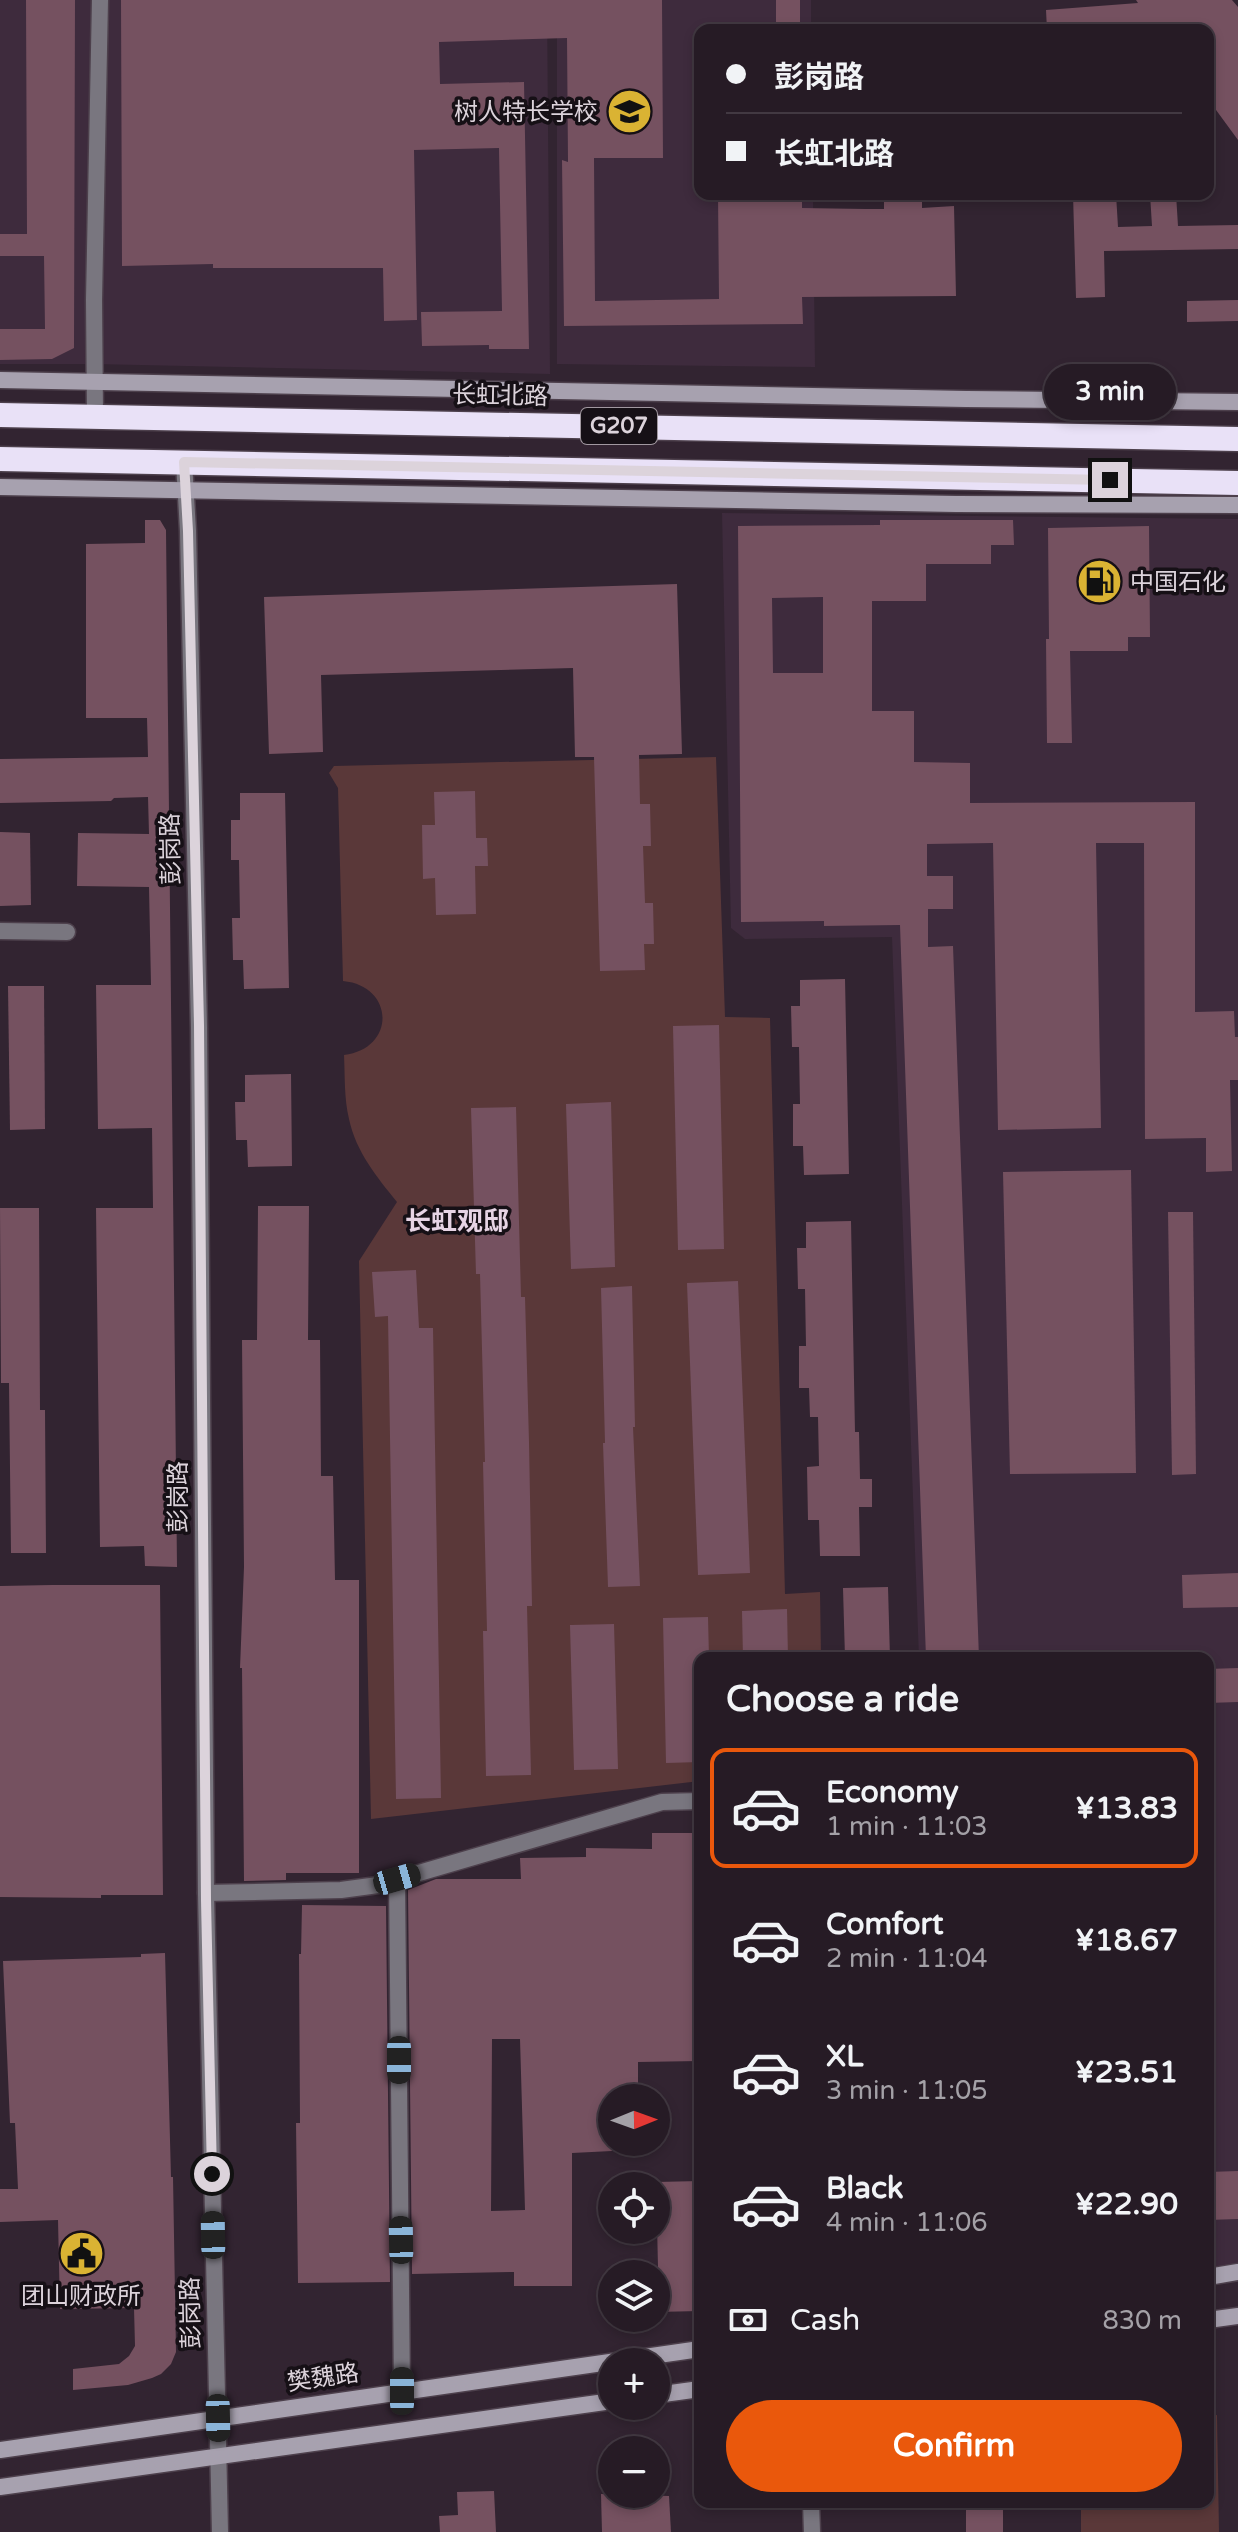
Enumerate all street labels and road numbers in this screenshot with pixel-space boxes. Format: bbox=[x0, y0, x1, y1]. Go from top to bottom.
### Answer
street label: 长虹北路 bbox=[452, 381, 548, 411]
road number: G207 bbox=[581, 408, 657, 444]
street label: 彭岗路 bbox=[156, 813, 186, 885]
street label: 彭岗路 bbox=[164, 1461, 193, 1533]
street label: 彭岗路 bbox=[176, 2277, 206, 2349]
street label: 樊魏路 bbox=[285, 2359, 361, 2397]

